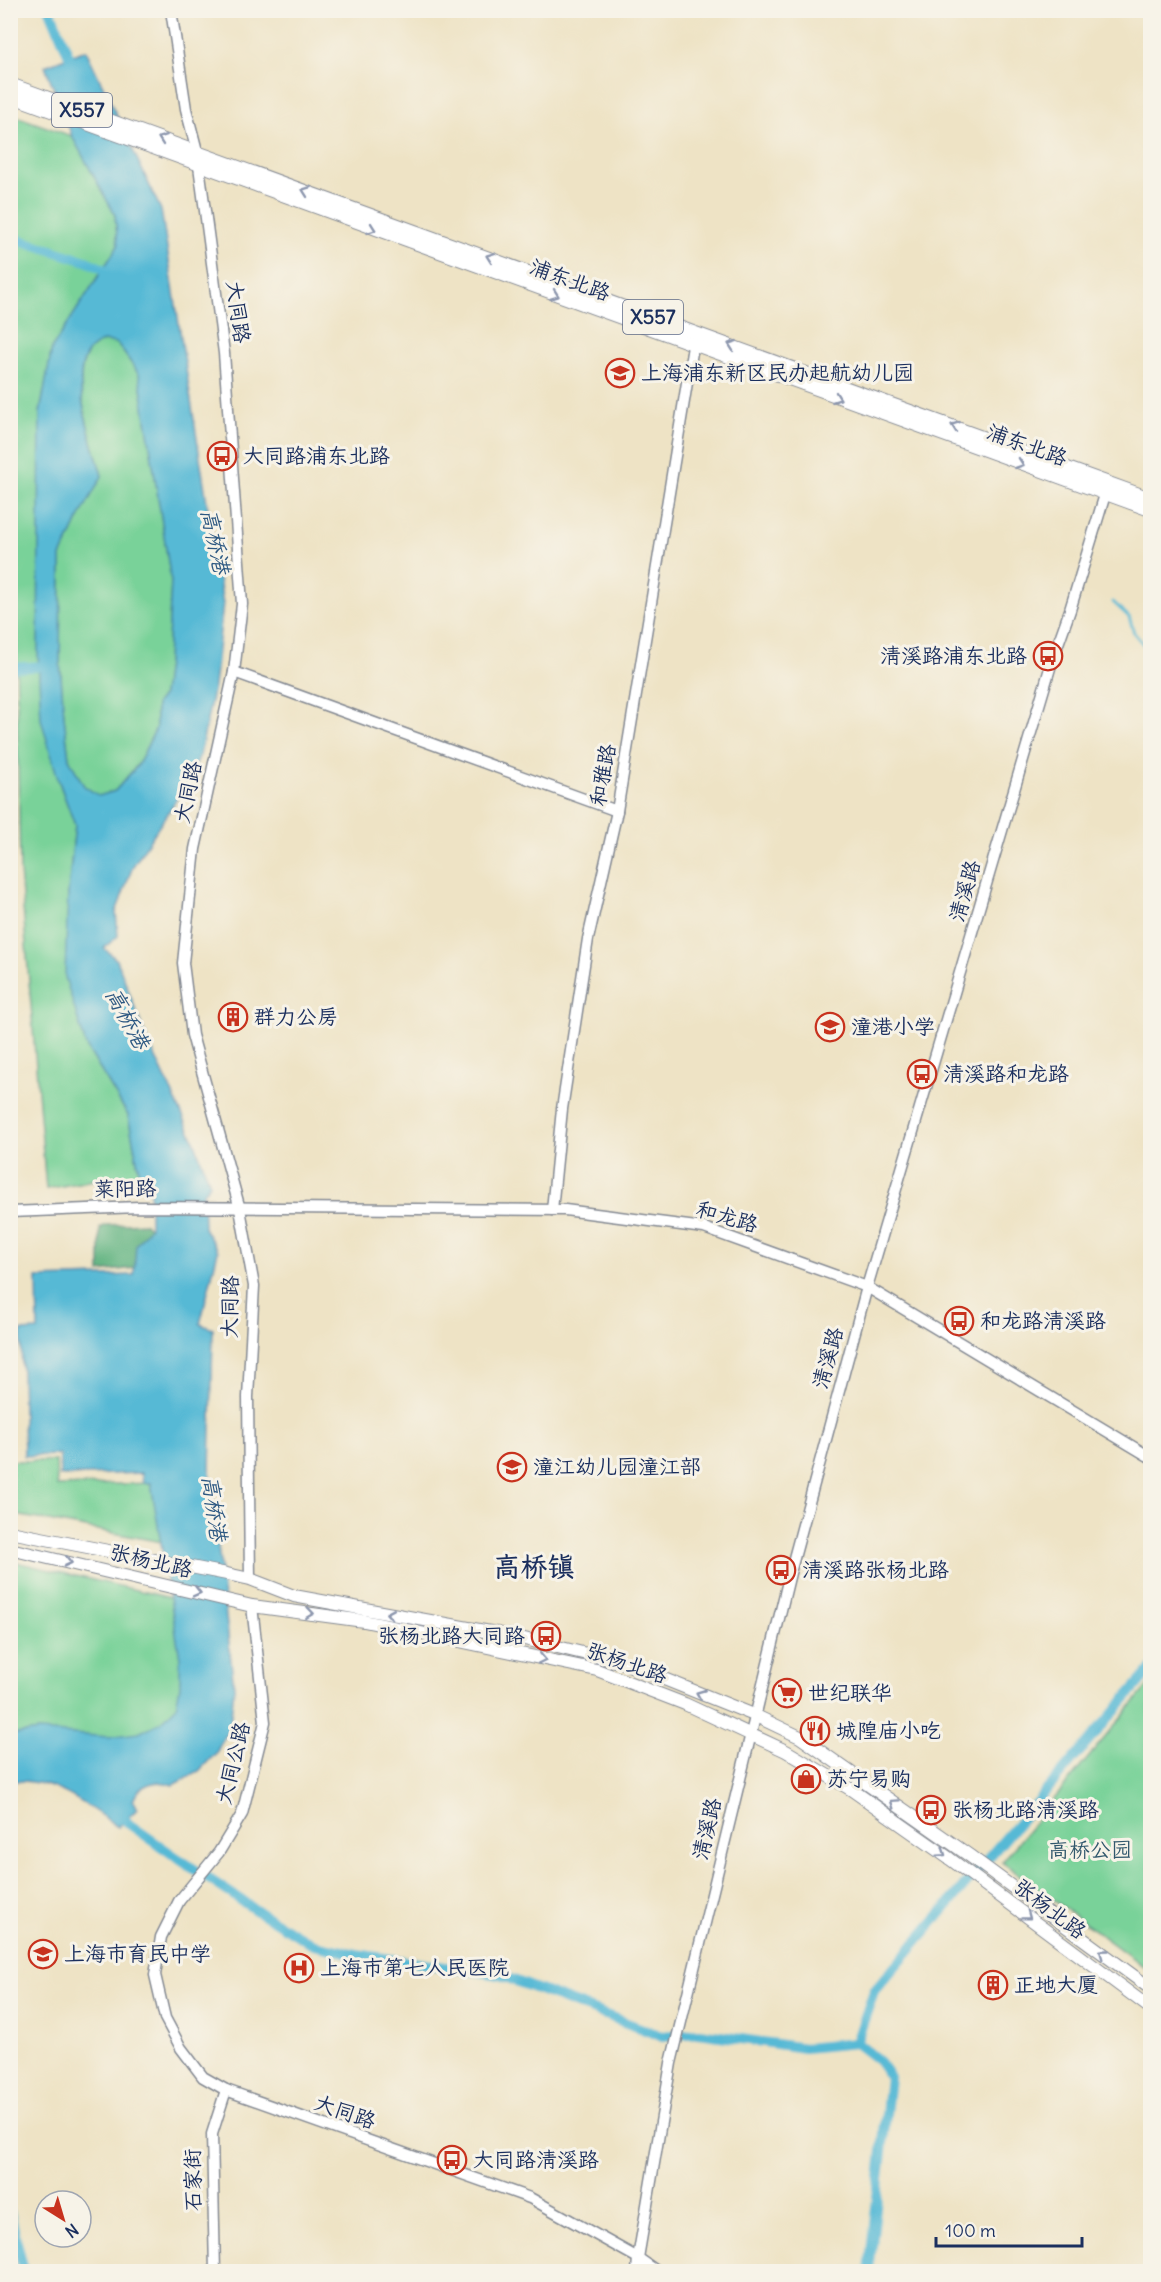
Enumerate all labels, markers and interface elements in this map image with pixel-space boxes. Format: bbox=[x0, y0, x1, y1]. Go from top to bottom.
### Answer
road number: X557 bbox=[52, 93, 112, 127]
one-way arrow bbox=[157, 133, 168, 146]
one-way arrow bbox=[302, 186, 313, 198]
one-way arrow bbox=[366, 221, 377, 234]
one-way arrow bbox=[485, 252, 496, 265]
street label: 浦东北路 bbox=[526, 252, 614, 307]
street label: 大同路 bbox=[221, 279, 256, 345]
one-way arrow bbox=[549, 288, 560, 301]
road number: X557 bbox=[623, 300, 683, 334]
one-way arrow bbox=[727, 340, 738, 353]
school or university icon: 上海浦东新区民办起航幼儿园 bbox=[604, 357, 636, 389]
place label: 上海浦东新区民办起航幼儿园 bbox=[641, 359, 914, 386]
one-way arrow bbox=[831, 390, 842, 403]
street label: 浦东北路 bbox=[983, 417, 1071, 472]
one-way arrow bbox=[950, 421, 961, 434]
bus stop icon: 大同路浦东北路 bbox=[206, 440, 238, 472]
place label: 大同路浦东北路 bbox=[243, 442, 390, 469]
one-way arrow bbox=[1014, 457, 1025, 470]
water label: 高桥港 bbox=[195, 506, 237, 578]
bus stop icon: 清溪路浦东北路 bbox=[1032, 640, 1064, 672]
place label: 清溪路浦东北路 bbox=[880, 642, 1027, 669]
street label: 和雅路 bbox=[584, 742, 621, 808]
street label: 大同路 bbox=[168, 758, 207, 826]
street label: 清溪路 bbox=[943, 857, 986, 925]
water label: 高桥港 bbox=[100, 982, 157, 1055]
building icon: 群力公房 bbox=[217, 1001, 249, 1033]
place label: 群力公房 bbox=[254, 1003, 338, 1030]
school or university icon: 潼港小学 bbox=[814, 1011, 846, 1043]
place label: 潼港小学 bbox=[851, 1013, 935, 1040]
bus stop icon: 清溪路和龙路 bbox=[906, 1058, 938, 1090]
place label: 清溪路和龙路 bbox=[943, 1060, 1069, 1087]
street label: 莱阳路 bbox=[93, 1174, 157, 1203]
street label: 和龙路 bbox=[693, 1195, 761, 1238]
street label: 大同路 bbox=[215, 1275, 244, 1339]
bus stop icon: 和龙路清溪路 bbox=[943, 1305, 975, 1337]
place label: 和龙路清溪路 bbox=[980, 1307, 1106, 1334]
street label: 清溪路 bbox=[806, 1324, 849, 1392]
school or university icon: 潼江幼儿园潼江部 bbox=[496, 1451, 528, 1483]
place label: 潼江幼儿园潼江部 bbox=[533, 1453, 701, 1480]
water label: 高桥港 bbox=[197, 1473, 234, 1545]
street label: 张杨北路 bbox=[107, 1538, 195, 1583]
district label: 高桥镇 bbox=[494, 1549, 575, 1583]
bus stop icon: 清溪路张杨北路 bbox=[765, 1554, 797, 1586]
one-way arrow bbox=[62, 1555, 72, 1568]
place label: 清溪路张杨北路 bbox=[802, 1556, 949, 1583]
one-way arrow bbox=[192, 1585, 202, 1598]
one-way arrow bbox=[305, 1606, 314, 1618]
one-way arrow bbox=[385, 1608, 395, 1621]
bus stop icon: 张杨北路大同路 bbox=[530, 1620, 562, 1652]
place label: 张杨北路大同路 bbox=[378, 1622, 525, 1649]
street label: 张杨北路 bbox=[583, 1636, 671, 1689]
one-way arrow bbox=[537, 1652, 547, 1665]
supermarket icon: 世纪联华 bbox=[771, 1677, 803, 1709]
place label: 世纪联华 bbox=[808, 1679, 892, 1706]
one-way arrow bbox=[695, 1689, 706, 1701]
restaurant icon: 城隍庙小吃 bbox=[799, 1715, 831, 1747]
place label: 城隍庙小吃 bbox=[836, 1717, 941, 1744]
street label: 大同公路 bbox=[209, 1719, 256, 1807]
shop icon: 苏宁易购 bbox=[790, 1763, 822, 1795]
place label: 苏宁易购 bbox=[827, 1765, 911, 1792]
bus stop icon: 张杨北路清溪路 bbox=[915, 1794, 947, 1826]
street label: 清溪路 bbox=[686, 1795, 727, 1863]
place label: 张杨北路清溪路 bbox=[952, 1796, 1099, 1823]
one-way arrow bbox=[890, 1799, 901, 1810]
park label: 高桥公园 bbox=[1048, 1836, 1132, 1863]
one-way arrow bbox=[935, 1846, 946, 1857]
street label: 张杨北路 bbox=[1009, 1873, 1092, 1945]
one-way arrow bbox=[1020, 1909, 1031, 1920]
school or university icon: 上海市育民中学 bbox=[27, 1938, 59, 1970]
place label: 上海市育民中学 bbox=[64, 1940, 211, 1967]
one-way arrow bbox=[1099, 1950, 1110, 1961]
hospital icon: 上海市第七人民医院 bbox=[283, 1952, 315, 1984]
place label: 上海市第七人民医院 bbox=[320, 1954, 509, 1981]
building icon: 正地大厦 bbox=[977, 1969, 1009, 2001]
place label: 正地大厦 bbox=[1014, 1971, 1098, 1998]
street label: 大同路 bbox=[311, 2089, 379, 2135]
bus stop icon: 大同路清溪路 bbox=[436, 2144, 468, 2176]
place label: 大同路清溪路 bbox=[473, 2146, 599, 2173]
street label: 石家街 bbox=[178, 2148, 207, 2212]
north arrow bbox=[33, 2189, 93, 2249]
scale bar bbox=[936, 2210, 1082, 2248]
text: 100 m bbox=[945, 2219, 996, 2242]
text: N bbox=[62, 2220, 82, 2242]

